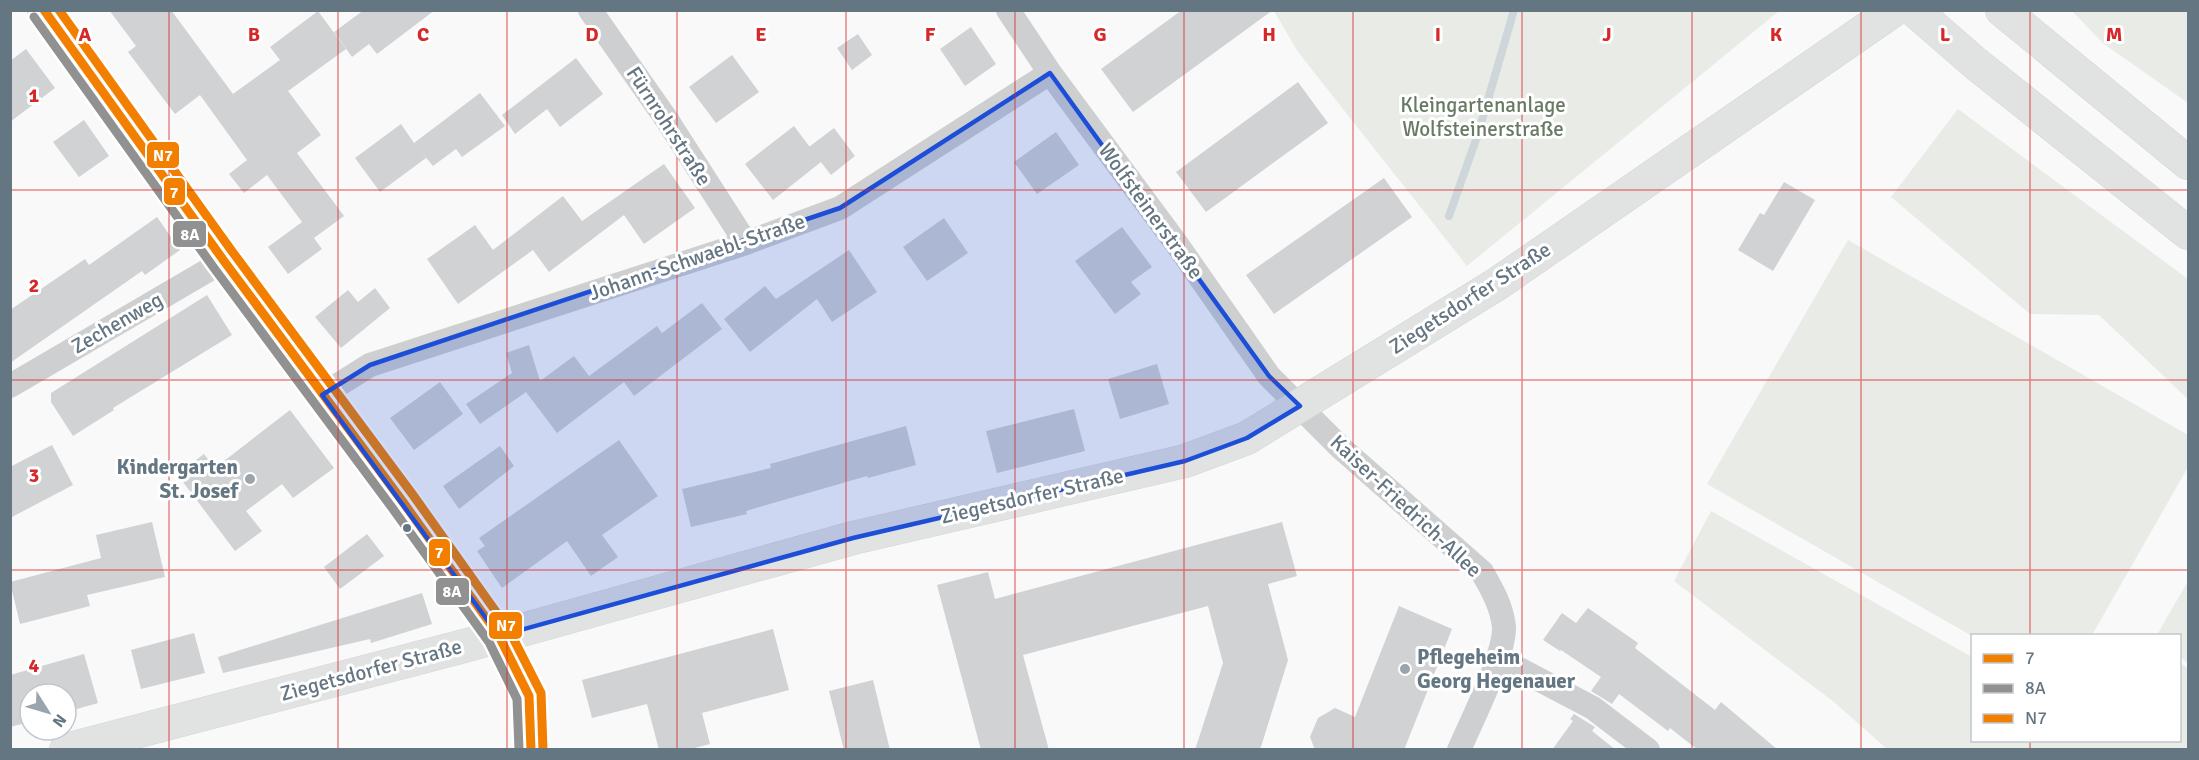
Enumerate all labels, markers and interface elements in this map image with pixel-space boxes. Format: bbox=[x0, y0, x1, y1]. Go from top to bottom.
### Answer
text: A bbox=[79, 22, 92, 47]
text: B bbox=[248, 22, 260, 47]
text: C bbox=[417, 22, 429, 47]
text: D bbox=[585, 22, 599, 47]
text: E bbox=[755, 22, 767, 47]
text: F bbox=[925, 22, 936, 47]
text: G bbox=[1093, 22, 1107, 47]
text: H bbox=[1262, 22, 1276, 47]
text: I bbox=[1435, 22, 1441, 47]
text: J bbox=[1602, 22, 1612, 47]
text: K bbox=[1770, 22, 1783, 47]
text: L bbox=[1940, 22, 1951, 47]
text: M bbox=[2106, 22, 2122, 47]
street label: Fürnrohrstraße bbox=[621, 62, 717, 190]
text: 1 bbox=[29, 83, 40, 108]
park label: Kleingartenanlage Wolfsteinerstraße bbox=[1400, 92, 1566, 142]
street label: Wolfsteinerstraße bbox=[1093, 138, 1209, 284]
line badge: N7 bbox=[146, 141, 180, 169]
text: N7 bbox=[153, 146, 173, 166]
line badge: 7 bbox=[163, 177, 186, 206]
text: 7 bbox=[170, 183, 179, 203]
street label: Johann-Schwaebl-Straße bbox=[586, 208, 808, 306]
line badge: 8A bbox=[172, 220, 207, 248]
text: 8A bbox=[181, 225, 200, 245]
street label: Ziegetsdorfer Straße bbox=[1384, 236, 1556, 360]
text: 2 bbox=[29, 273, 39, 298]
street label: Zechenweg bbox=[67, 286, 167, 360]
street label: Kaiser-Friedrich-Allee bbox=[1325, 429, 1487, 583]
place label: Kindergarten St. Josef bbox=[117, 454, 239, 504]
street label: Ziegetsdorfer Straße bbox=[938, 462, 1126, 530]
text: 3 bbox=[29, 463, 39, 488]
marker: Kindergarten St. Josef bbox=[243, 472, 257, 486]
unlabelled marker bbox=[401, 522, 413, 534]
line badge: 7 bbox=[428, 538, 451, 567]
text: 7 bbox=[435, 543, 444, 563]
line badge: 8A bbox=[435, 577, 470, 606]
text: 8A bbox=[443, 582, 462, 602]
line badge: N7 bbox=[488, 611, 523, 640]
text: N7 bbox=[496, 616, 516, 636]
street label: Ziegetsdorfer Straße bbox=[277, 633, 465, 707]
legend bbox=[1971, 634, 2181, 742]
place label: Pflegeheim Georg Hegenauer bbox=[1417, 644, 1576, 694]
text: 7 bbox=[2025, 647, 2035, 669]
text: 4 bbox=[29, 653, 40, 678]
marker: Pflegeheim Georg Hegenauer bbox=[1398, 662, 1412, 676]
text: 8A bbox=[2025, 677, 2046, 699]
north arrow bbox=[18, 682, 78, 742]
text: N7 bbox=[2025, 707, 2047, 729]
text: N bbox=[48, 710, 71, 731]

